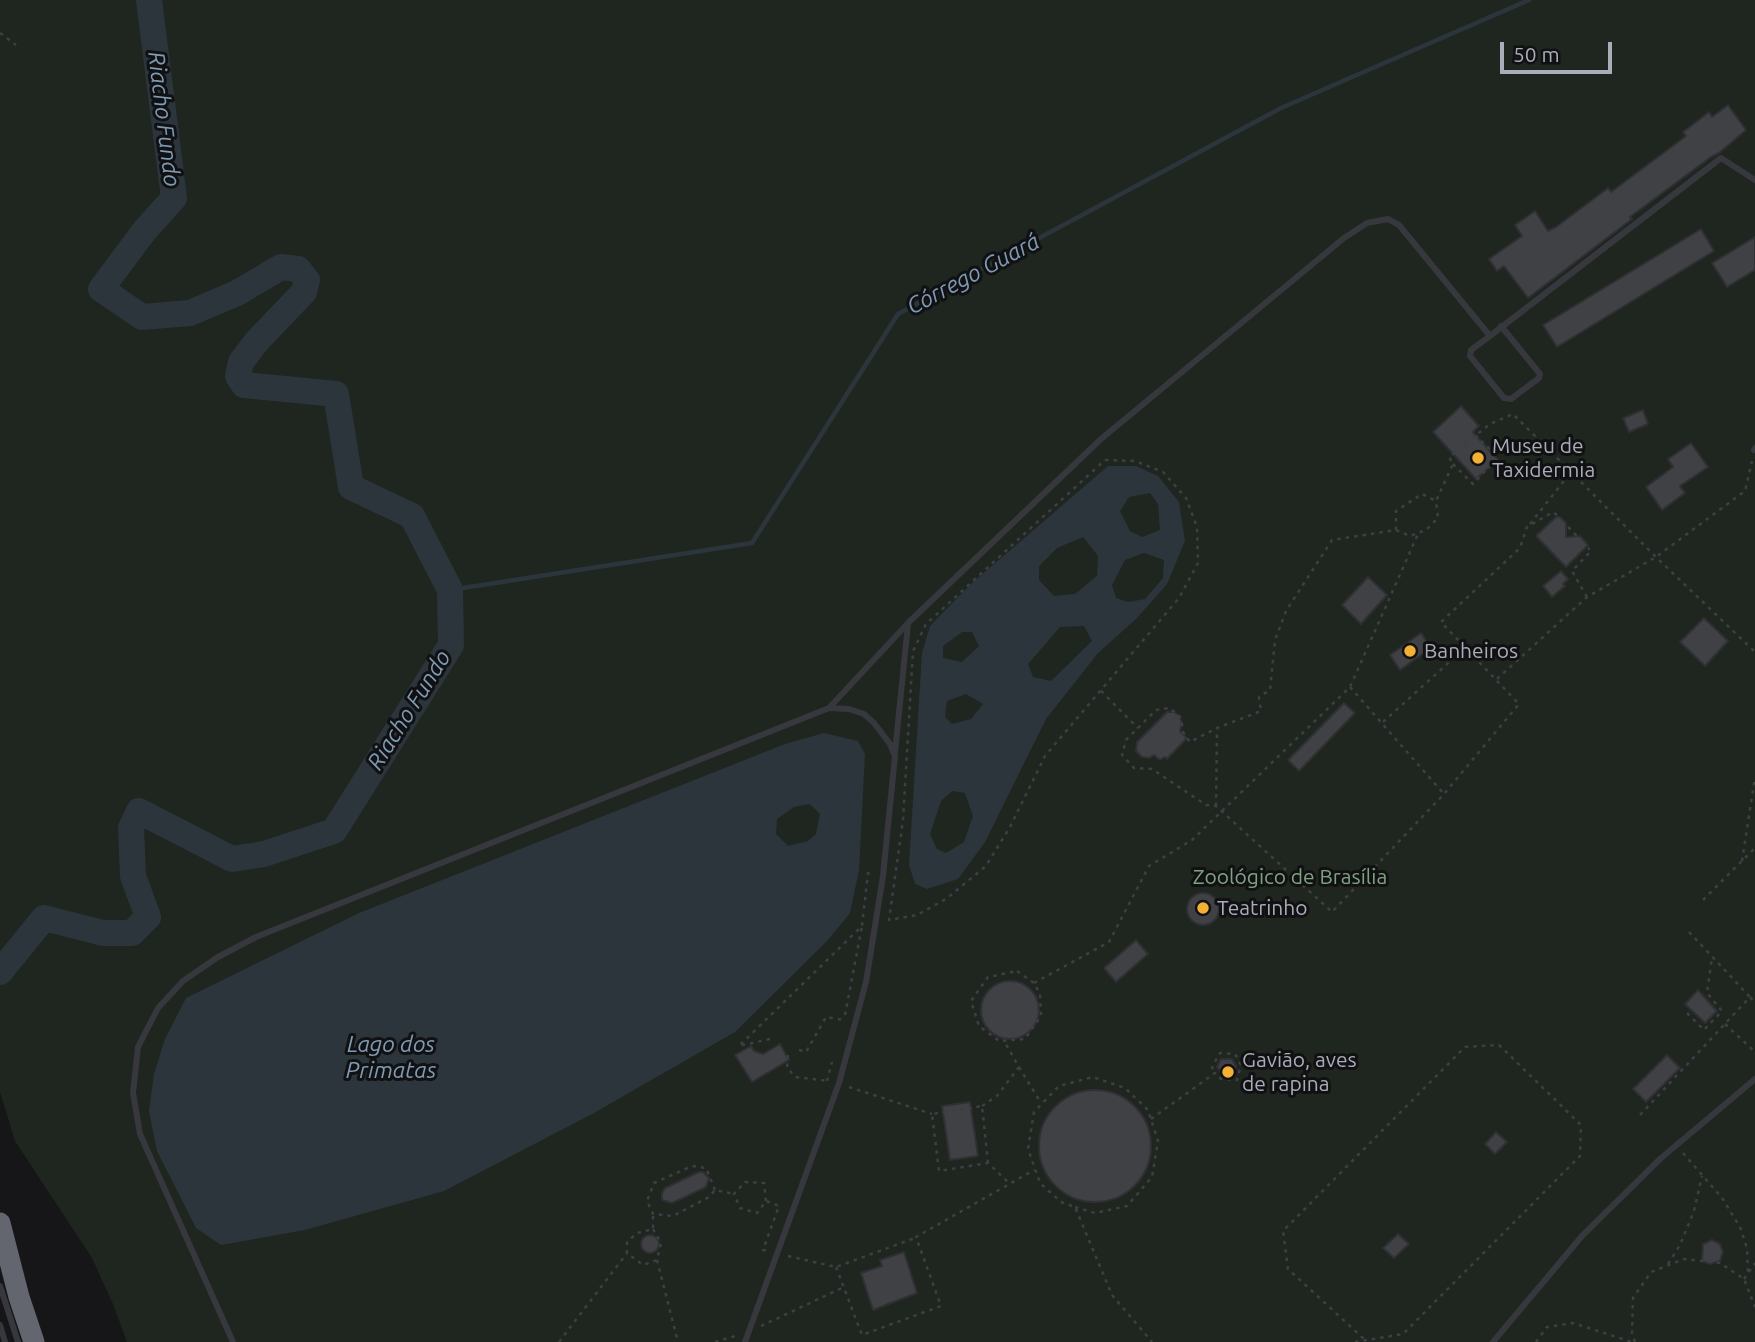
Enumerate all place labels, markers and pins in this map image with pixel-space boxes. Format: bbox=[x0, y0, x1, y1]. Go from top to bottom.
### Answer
place label: Museu de Taxidermia bbox=[1492, 433, 1595, 483]
marker: Museu de Taxidermia bbox=[1470, 450, 1486, 466]
place label: Banheiros bbox=[1424, 638, 1518, 664]
marker: Banheiros bbox=[1402, 643, 1418, 659]
place label: Teatrinho bbox=[1217, 895, 1308, 921]
marker: Teatrinho bbox=[1195, 900, 1211, 916]
place label: Gavião, aves de rapina bbox=[1242, 1047, 1357, 1097]
marker: Gavião, aves de rapina bbox=[1220, 1064, 1236, 1080]

